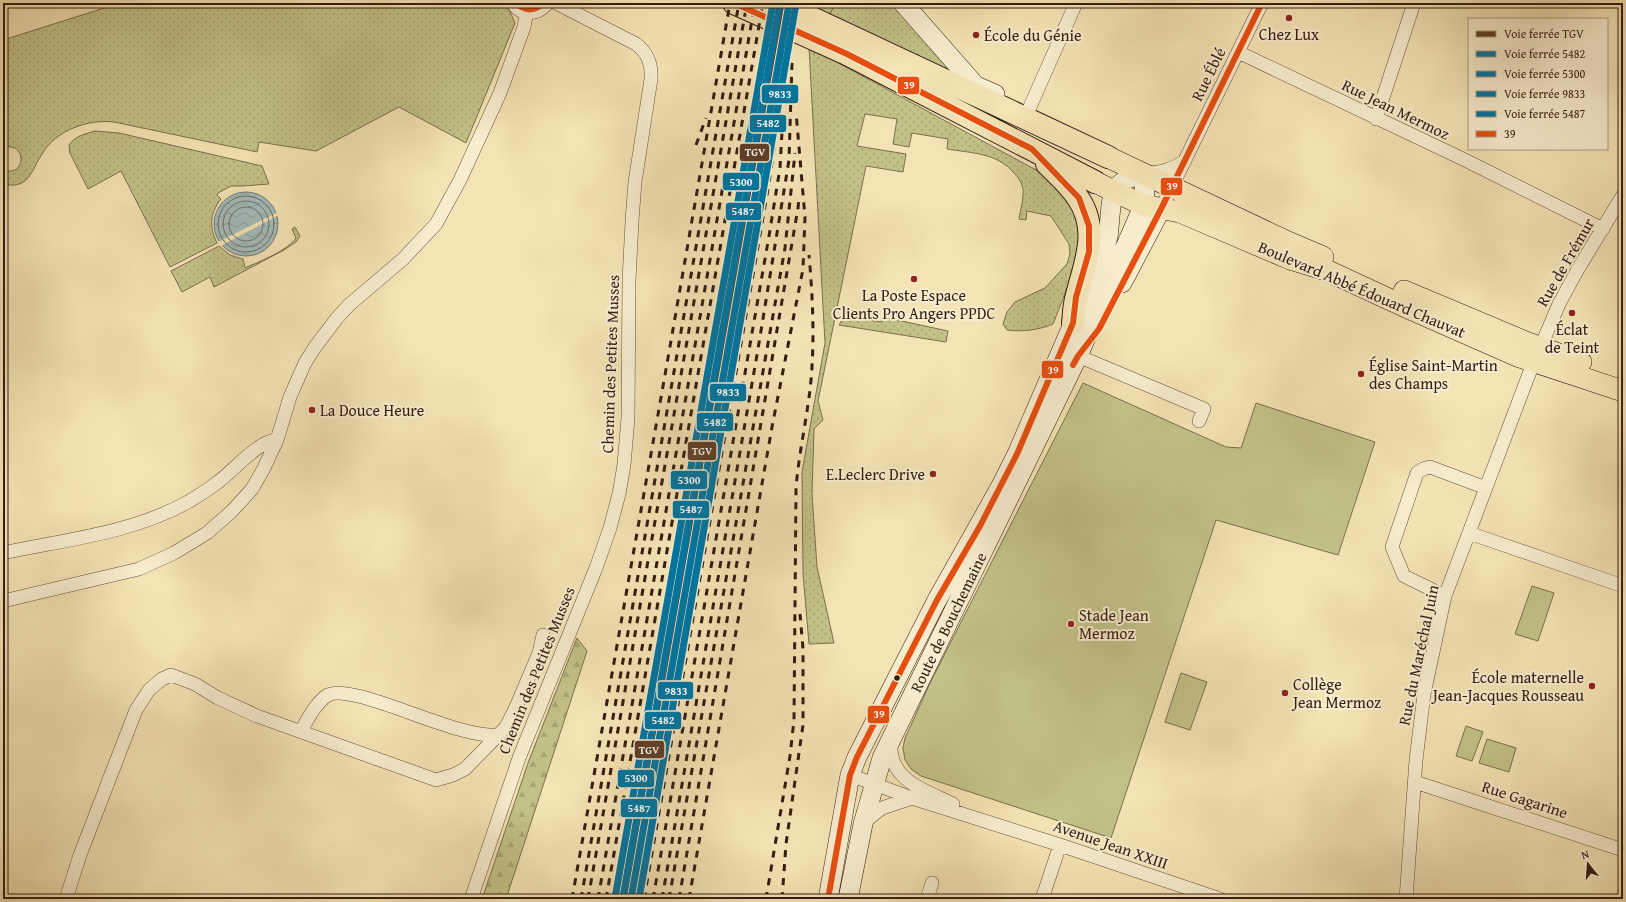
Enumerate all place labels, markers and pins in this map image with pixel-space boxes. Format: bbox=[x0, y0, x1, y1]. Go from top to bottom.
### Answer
marker: Chez Lux bbox=[1284, 13, 1294, 23]
place label: Chez Lux bbox=[1259, 22, 1320, 46]
place label: École du Génie bbox=[984, 23, 1082, 47]
marker: École du Génie bbox=[971, 30, 981, 40]
marker: La Poste Espace Clients Pro Angers PPDC bbox=[909, 274, 919, 284]
place label: La Poste Espace Clients Pro Angers PPDC bbox=[833, 283, 996, 325]
marker: Éclat de Teint bbox=[1567, 308, 1577, 318]
place label: Éclat de Teint bbox=[1545, 317, 1600, 359]
place label: Église Saint-Martin des Champs bbox=[1369, 353, 1498, 395]
marker: Église Saint-Martin des Champs bbox=[1356, 369, 1366, 379]
place label: La Douce Heure bbox=[320, 398, 424, 422]
marker: La Douce Heure bbox=[307, 405, 317, 415]
place label: E.Leclerc Drive bbox=[826, 462, 925, 486]
marker: E.Leclerc Drive bbox=[928, 469, 938, 479]
place label: Stade Jean Mermoz bbox=[1079, 603, 1149, 645]
marker: Stade Jean Mermoz bbox=[1066, 619, 1076, 629]
place label: École maternelle Jean-Jacques Rousseau bbox=[1431, 665, 1584, 707]
place label: Collège Jean Mermoz bbox=[1291, 672, 1381, 714]
unlabelled marker bbox=[892, 673, 902, 683]
marker: École maternelle Jean-Jacques Rousseau bbox=[1587, 681, 1597, 691]
marker: Collège Jean Mermoz bbox=[1280, 688, 1290, 698]

